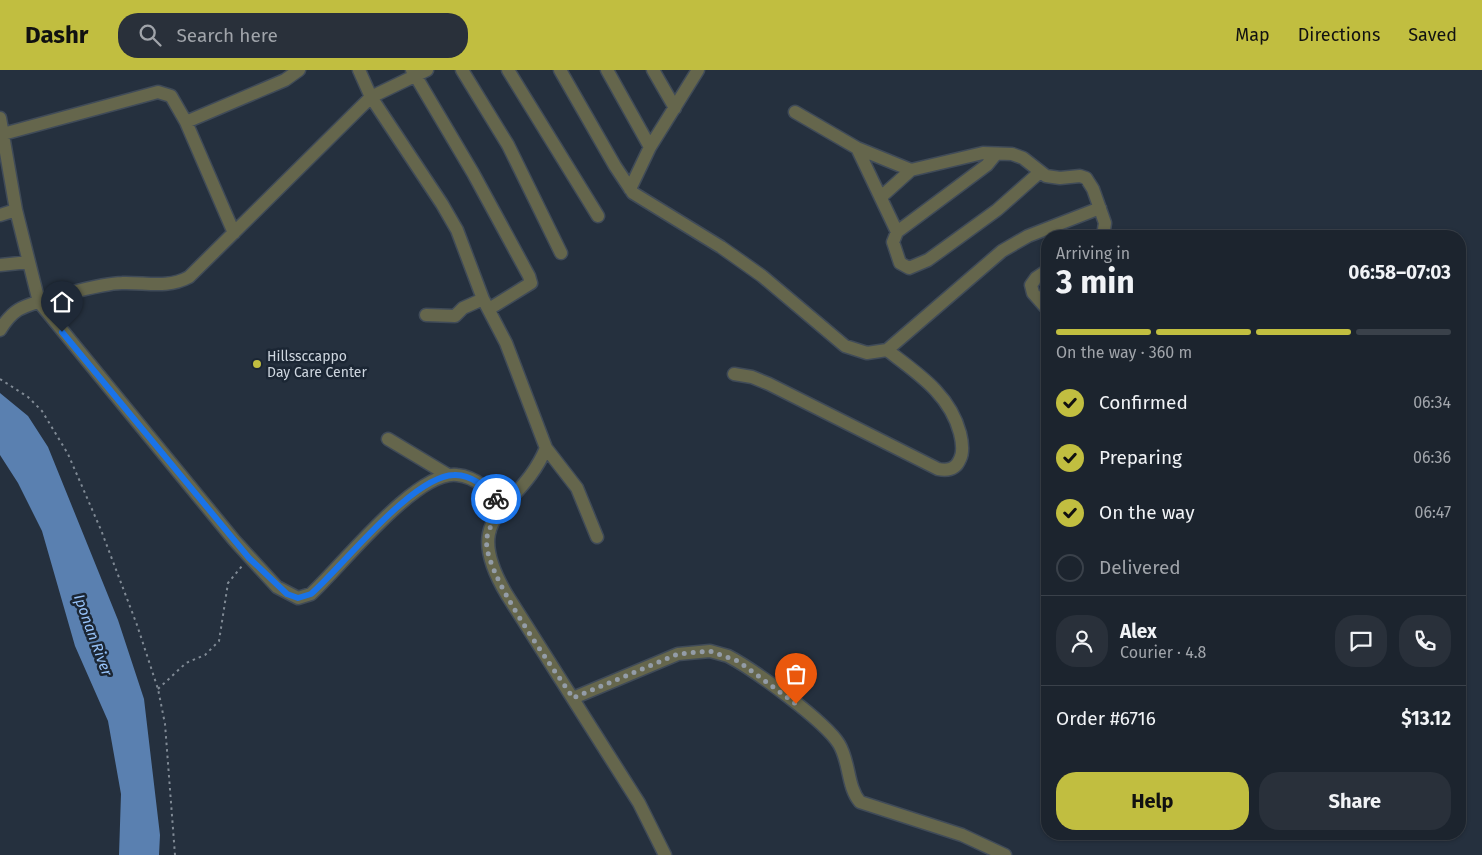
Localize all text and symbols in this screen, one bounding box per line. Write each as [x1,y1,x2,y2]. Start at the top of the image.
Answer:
search box [118,13,468,58]
text: Dashr [25,21,88,49]
icon: search [136,21,164,49]
text: Search here [176,24,278,47]
text: Map [1235,24,1270,46]
text: Directions [1298,24,1380,46]
text: Saved [1408,24,1457,46]
text: Arriving in [1056,244,1130,263]
text: 06:58–07:03 [1348,261,1451,284]
text: 3 min [1056,263,1135,301]
pin [41,281,83,332]
icon: home [48,288,76,316]
text: On the way · 360 m [1056,343,1192,362]
place label: Hillssccappo Day Care Center [267,348,367,381]
marker: Hillssccappo Day Care Center [251,358,263,370]
icon: check [1056,389,1084,417]
text: Confirmed [1099,391,1188,414]
text: 06:34 [1413,393,1451,412]
icon: check [1056,444,1084,472]
text: Preparing [1099,446,1182,469]
text: 06:36 [1413,448,1451,467]
courier [471,474,521,524]
icon: bike [482,485,510,513]
icon: check [1056,499,1084,527]
text: On the way [1099,501,1195,524]
text: 06:47 [1415,503,1451,522]
text: Delivered [1099,556,1181,579]
water label: Iponan River [70,592,117,679]
button: person [1056,615,1108,667]
button: chat [1335,615,1387,667]
button: phone [1399,615,1451,667]
text: Alex [1120,620,1157,643]
text: Courier · 4.8 [1120,643,1206,662]
pin [775,653,817,704]
icon: bag [782,660,810,688]
text: Order #6716 [1056,707,1156,730]
text: $13.12 [1401,707,1451,730]
button: Help [1056,772,1249,830]
button: Share [1259,772,1451,830]

